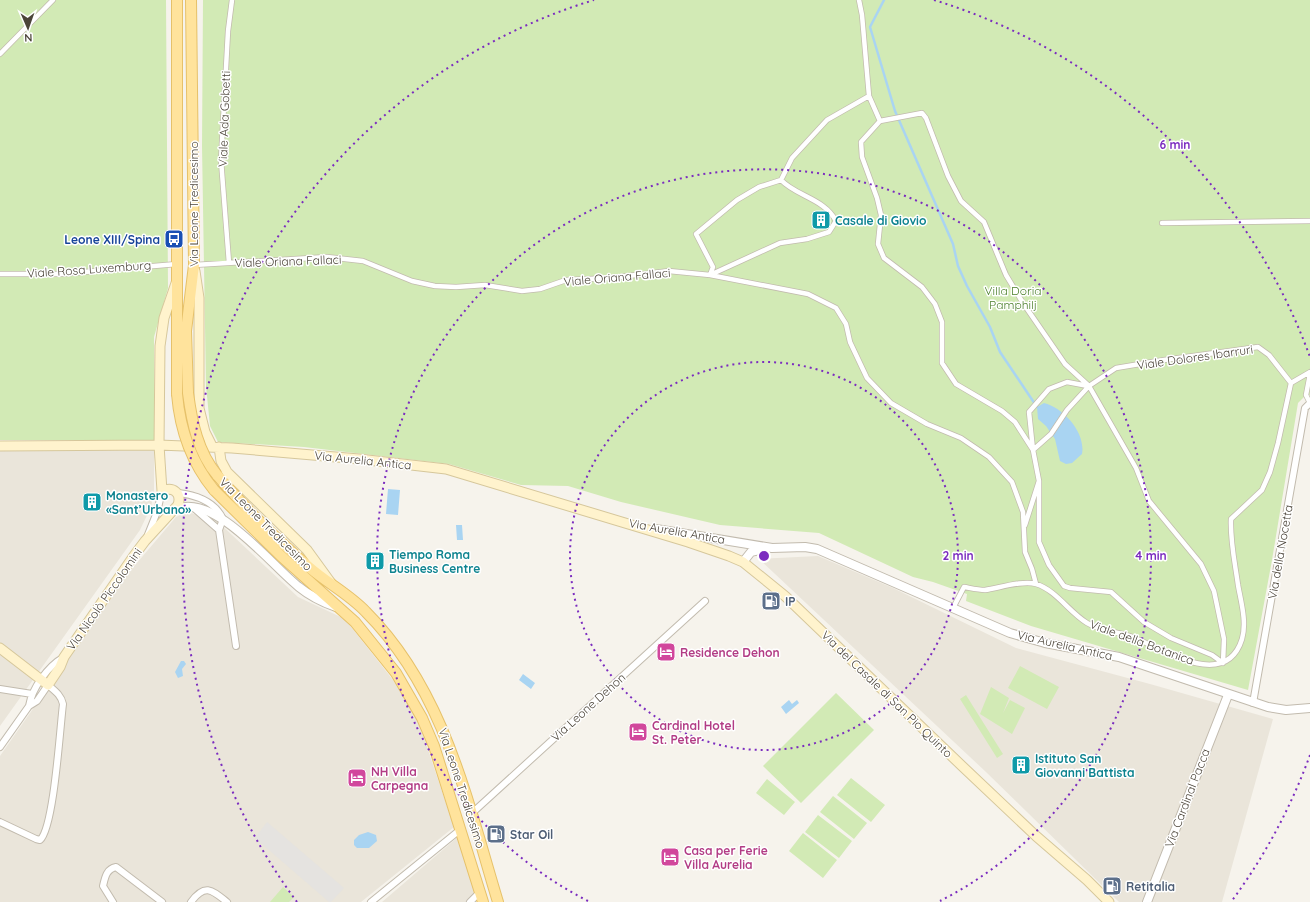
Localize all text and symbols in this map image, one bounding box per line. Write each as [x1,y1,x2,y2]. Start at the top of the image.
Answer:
north arrow [8,8,48,48]
text: N [24,31,33,45]
street label: Viale Ada Gobetti [215,71,233,167]
text: 6 min [1159,137,1191,152]
street label: Via Leone Tredicesimo [186,141,201,267]
building icon: Casale di Giovio [810,209,832,231]
place label: Casale di Giovio [835,213,927,228]
bus stop icon: Leone XIII/Spina [163,228,185,250]
place label: Leone XIII/Spina [64,232,160,247]
street label: Viale Oriana Fallaci [234,252,342,270]
street label: Viale Rosa Luxemburg [26,257,152,281]
street label: Viale Oriana Fallaci [563,265,671,289]
park label: Villa Doria Pamphilj [984,283,1042,312]
street label: Viale Dolores Ibarruri [1136,341,1254,373]
street label: Via Aurelia Antica [314,447,412,473]
street label: Via Leone Tredicesimo [216,474,316,574]
place label: Monastero «Sant’Urbano» [106,488,191,517]
building icon: Monastero «Sant’Urbano» [81,491,103,513]
street label: Via della Nocetta [1264,504,1296,600]
street label: Via Aurelia Antica [628,515,726,547]
street label: Via Nicolò Piccolomini [63,545,145,653]
place label: Tiempo Roma Business Centre [389,547,480,576]
text: 2 min [942,548,974,563]
text: 4 min [1135,548,1167,563]
centre of rings [757,549,771,563]
building icon: Tiempo Roma Business Centre [364,550,386,572]
fuel station icon: IP [760,590,782,612]
place label: IP [785,594,796,609]
street label: Viale della Botanica [1088,616,1196,668]
street label: Via del Casale di San Pio Quinto [818,627,956,761]
street label: Via Aurelia Antica [1016,627,1114,663]
hotel icon: Residence Dehon [655,641,677,663]
place label: Residence Dehon [680,645,780,660]
street label: Via Leone Dehon [548,670,628,744]
place label: Cardinal Hotel St. Peter [652,718,735,747]
hotel icon: Cardinal Hotel St. Peter [627,721,649,743]
street label: Via Leone Tredicesimo [435,726,489,850]
street label: Via Cardinal Pacca [1161,746,1213,850]
place label: Istituto San Giovanni Battista [1035,751,1135,780]
building icon: Istituto San Giovanni Battista [1010,754,1032,776]
place label: NH Villa Carpegna [371,764,428,793]
hotel icon: NH Villa Carpegna [346,767,368,789]
fuel station icon: Star Oil [485,823,507,845]
place label: Star Oil [510,827,553,842]
place label: Casa per Ferie Villa Aurelia [684,843,768,872]
hotel icon: Casa per Ferie Villa Aurelia [659,846,681,868]
fuel station icon: Retitalia [1101,875,1123,897]
place label: Retitalia [1126,879,1175,894]

